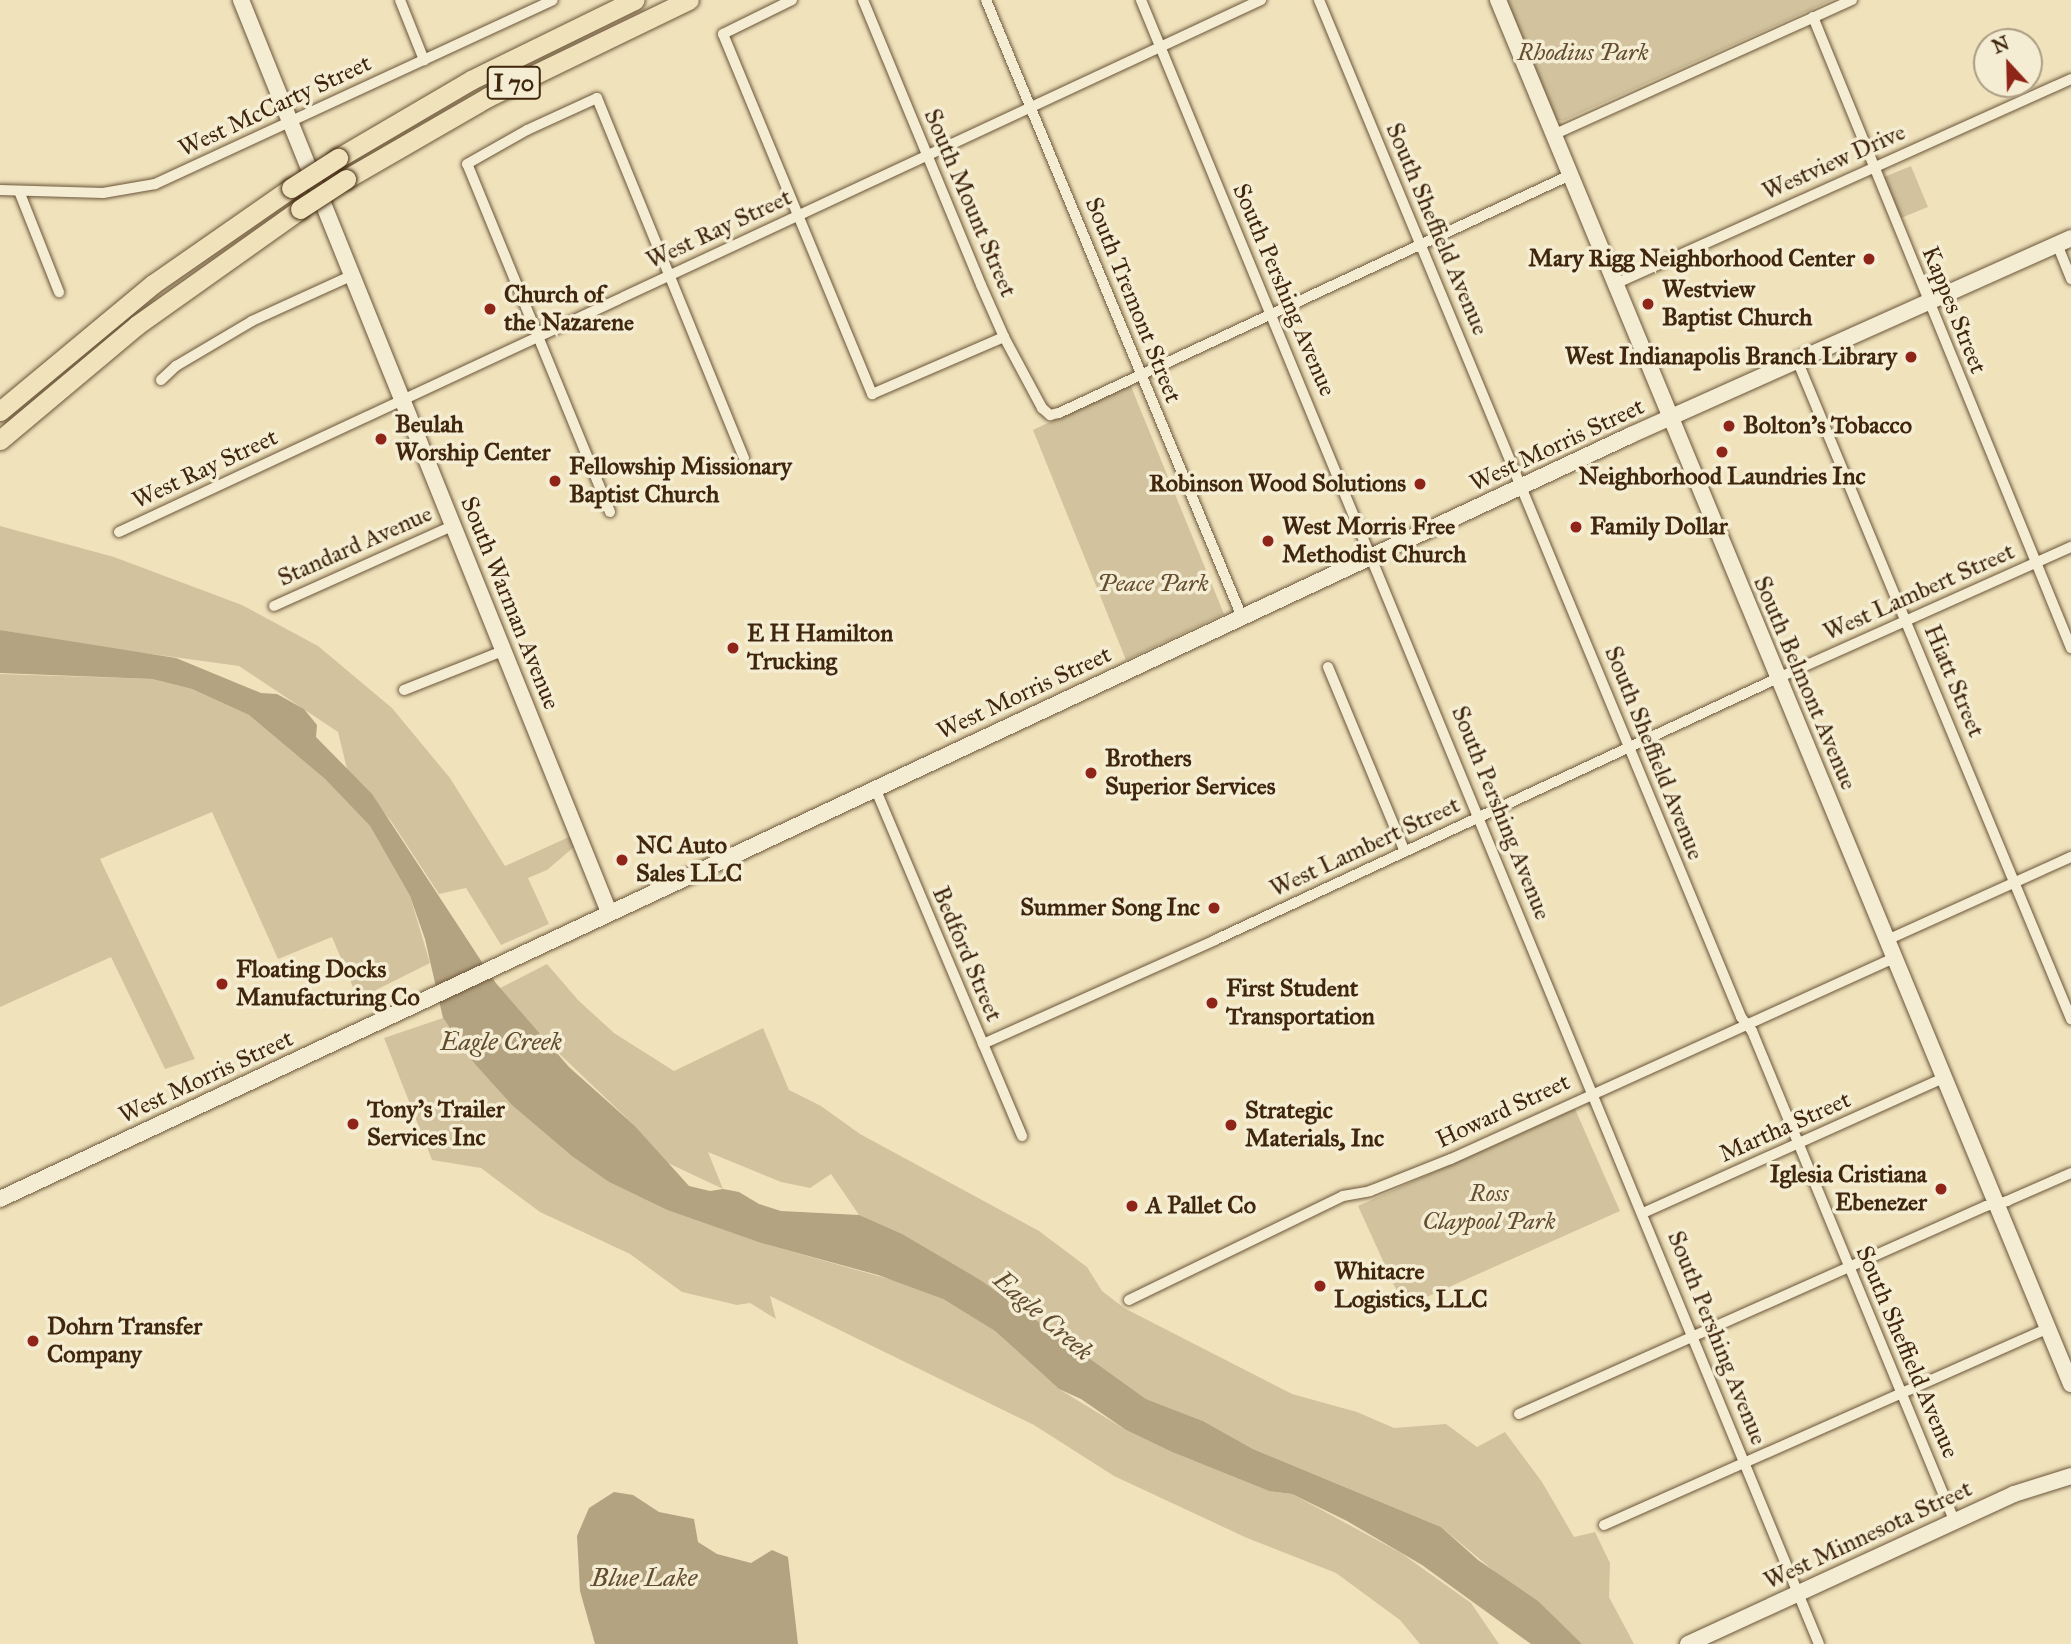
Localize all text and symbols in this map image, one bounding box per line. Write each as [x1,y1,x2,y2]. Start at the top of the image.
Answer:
north arrow [1973,28,2043,98]
text: N [1989,31,2012,59]
park label: Rhodius Park [1517,39,1649,67]
street label: West McCarty Street [174,49,376,163]
road number: I 70 [486,64,542,102]
street label: South Mount Street [917,105,1023,301]
street label: Westview Drive [1758,118,1910,206]
street label: South Sheffield Avenue [1379,119,1495,339]
street label: South Pershing Avenue [1226,179,1342,401]
street label: West Ray Street [642,183,796,275]
street label: South Tremont Street [1079,193,1187,407]
street label: Kappes Street [1915,242,1993,378]
place label: Mary Rigg Neighborhood Center [1528,245,1855,273]
marker: Mary Rigg Neighborhood Center [1861,251,1877,267]
place label: Westview Baptist Church [1662,276,1812,332]
place label: Church of the Nazarene [504,281,634,337]
marker: Westview Baptist Church [1640,296,1656,312]
marker: Church of the Nazarene [482,301,498,317]
place label: West Indianapolis Branch Library [1565,343,1897,371]
marker: West Indianapolis Branch Library [1903,349,1919,365]
street label: West Morris Street [1465,392,1649,498]
place label: Beulah Worship Center [395,411,551,467]
place label: Bolton's Tobacco [1743,412,1912,440]
marker: Bolton's Tobacco [1721,418,1737,434]
street label: West Ray Street [128,423,282,515]
marker: Beulah Worship Center [373,431,389,447]
marker: Neighborhood Laundries Inc [1714,444,1730,460]
place label: Fellowship Missionary Baptist Church [569,453,792,509]
place label: Neighborhood Laundries Inc [1578,463,1866,491]
place label: Robinson Wood Solutions [1149,470,1406,498]
marker: Fellowship Missionary Baptist Church [547,473,563,489]
marker: Robinson Wood Solutions [1412,476,1428,492]
street label: South Warman Avenue [454,492,566,714]
street label: Standard Avenue [273,499,437,593]
place label: West Morris Free Methodist Church [1282,513,1466,569]
place label: Family Dollar [1590,513,1728,541]
marker: Family Dollar [1568,519,1584,535]
marker: West Morris Free Methodist Church [1260,533,1276,549]
street label: West Lambert Street [1819,537,2019,647]
park label: Peace Park [1097,570,1209,598]
street label: South Belmont Avenue [1747,572,1863,794]
place label: E H Hamilton Trucking [747,620,893,676]
street label: Hiatt Street [1917,620,1991,742]
marker: E H Hamilton Trucking [725,640,741,656]
street label: West Morris Street [932,640,1116,746]
street label: South Sheffield Avenue [1598,642,1710,864]
street label: South Pershing Avenue [1445,702,1557,924]
place label: Brothers Superior Services [1105,745,1276,801]
marker: Brothers Superior Services [1083,765,1099,781]
street label: West Lambert Street [1266,790,1464,904]
place label: NC Auto Sales LLC [636,832,742,888]
marker: NC Auto Sales LLC [614,852,630,868]
street label: Bedford Street [926,882,1008,1026]
place label: Summer Song Inc [1020,894,1200,922]
marker: Summer Song Inc [1206,900,1222,916]
place label: Floating Docks Manufacturing Co [236,956,420,1012]
place label: First Student Transportation [1226,975,1375,1031]
marker: Floating Docks Manufacturing Co [214,976,230,992]
marker: First Student Transportation [1204,995,1220,1011]
street label: West Morris Street [114,1024,298,1130]
water label: Eagle Creek [440,1026,562,1058]
street label: Howard Street [1432,1067,1574,1155]
street label: Martha Street [1715,1085,1855,1169]
place label: Tony's Trailer Services Inc [367,1096,505,1152]
place label: Strategic Materials, Inc [1245,1097,1384,1153]
marker: Tony's Trailer Services Inc [345,1116,361,1132]
marker: Strategic Materials, Inc [1223,1117,1239,1133]
place label: Iglesia Cristiana Ebenezer [1770,1161,1927,1217]
park label: Ross Claypool Park [1422,1180,1556,1236]
marker: Iglesia Cristiana Ebenezer [1933,1181,1949,1197]
place label: A Pallet Co [1146,1192,1256,1220]
marker: A Pallet Co [1124,1198,1140,1214]
street label: South Pershing Avenue [1661,1227,1773,1449]
street label: South Sheffield Avenue [1849,1242,1965,1462]
place label: Whitacre Logistics, LLC [1334,1258,1488,1314]
water label: Eagle Creek [987,1264,1099,1368]
marker: Whitacre Logistics, LLC [1312,1278,1328,1294]
place label: Dohrn Transfer Company [47,1313,202,1369]
marker: Dohrn Transfer Company [25,1333,41,1349]
street label: West Minnesota Street [1760,1474,1976,1596]
water label: Blue Lake [591,1562,697,1594]

